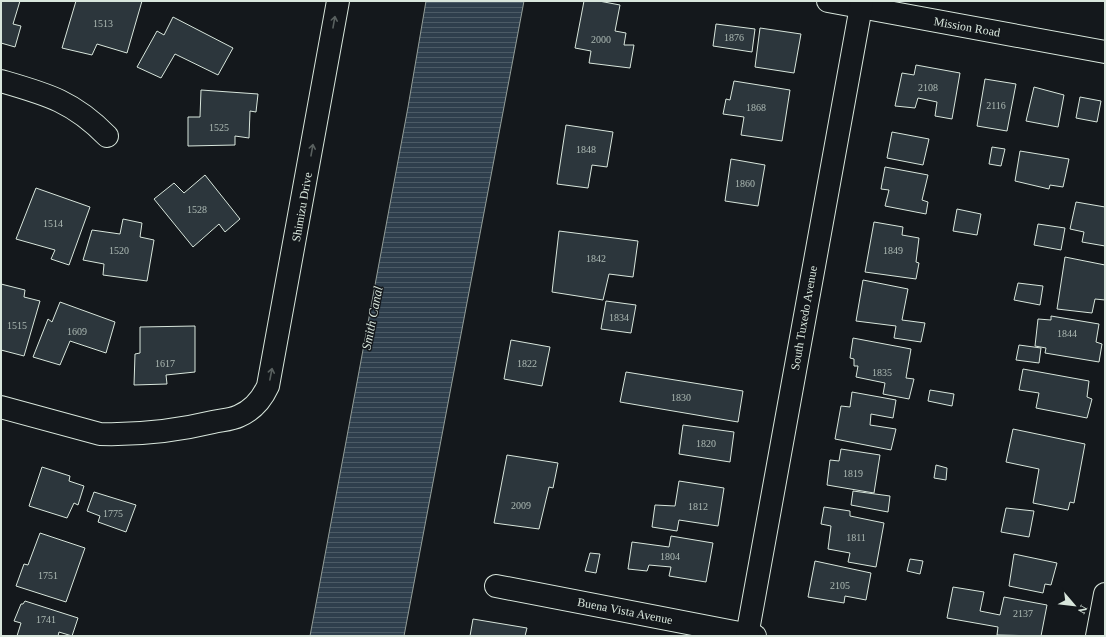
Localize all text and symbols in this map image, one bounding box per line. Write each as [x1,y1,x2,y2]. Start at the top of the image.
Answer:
street label: Mission Road [933,14,1001,40]
one-way arrow [330,16,338,29]
house number: 1513 [93,18,113,29]
house number: 1876 [724,32,744,43]
house number: 2000 [591,34,611,45]
house number: 2108 [918,82,938,93]
house number: 2116 [986,100,1006,111]
house number: 1868 [746,102,766,113]
house number: 1525 [209,122,229,133]
one-way arrow [308,144,316,157]
house number: 1848 [576,144,596,155]
street label: Shimizu Drive [289,171,315,243]
house number: 1860 [735,178,755,189]
house number: 1528 [187,204,207,215]
house number: 1514 [43,218,63,229]
house number: 1520 [109,245,129,256]
house number: 1849 [883,245,903,256]
house number: 1842 [586,253,606,264]
street label: South Tuxedo Avenue [788,265,820,371]
water label: Smith Canal [358,284,386,351]
house number: 1834 [609,312,629,323]
house number: 1515 [7,320,27,331]
house number: 1609 [67,326,87,337]
house number: 1844 [1057,328,1077,339]
house number: 1617 [155,358,175,369]
house number: 1822 [517,358,537,369]
house number: 1835 [872,367,892,378]
one-way arrow [267,368,275,381]
house number: 1830 [671,392,691,403]
house number: 1820 [696,438,716,449]
house number: 1819 [843,468,863,479]
house number: 2009 [511,500,531,511]
house number: 1812 [688,501,708,512]
house number: 1775 [103,508,123,519]
house number: 1811 [846,532,866,543]
house number: 1804 [660,551,680,562]
house number: 1751 [38,570,58,581]
house number: 2105 [830,580,850,591]
north arrow [1054,585,1094,625]
street label: Buena Vista Avenue [576,595,674,627]
text: N [1076,603,1090,616]
house number: 2137 [1013,608,1033,619]
house number: 1741 [36,614,56,625]

